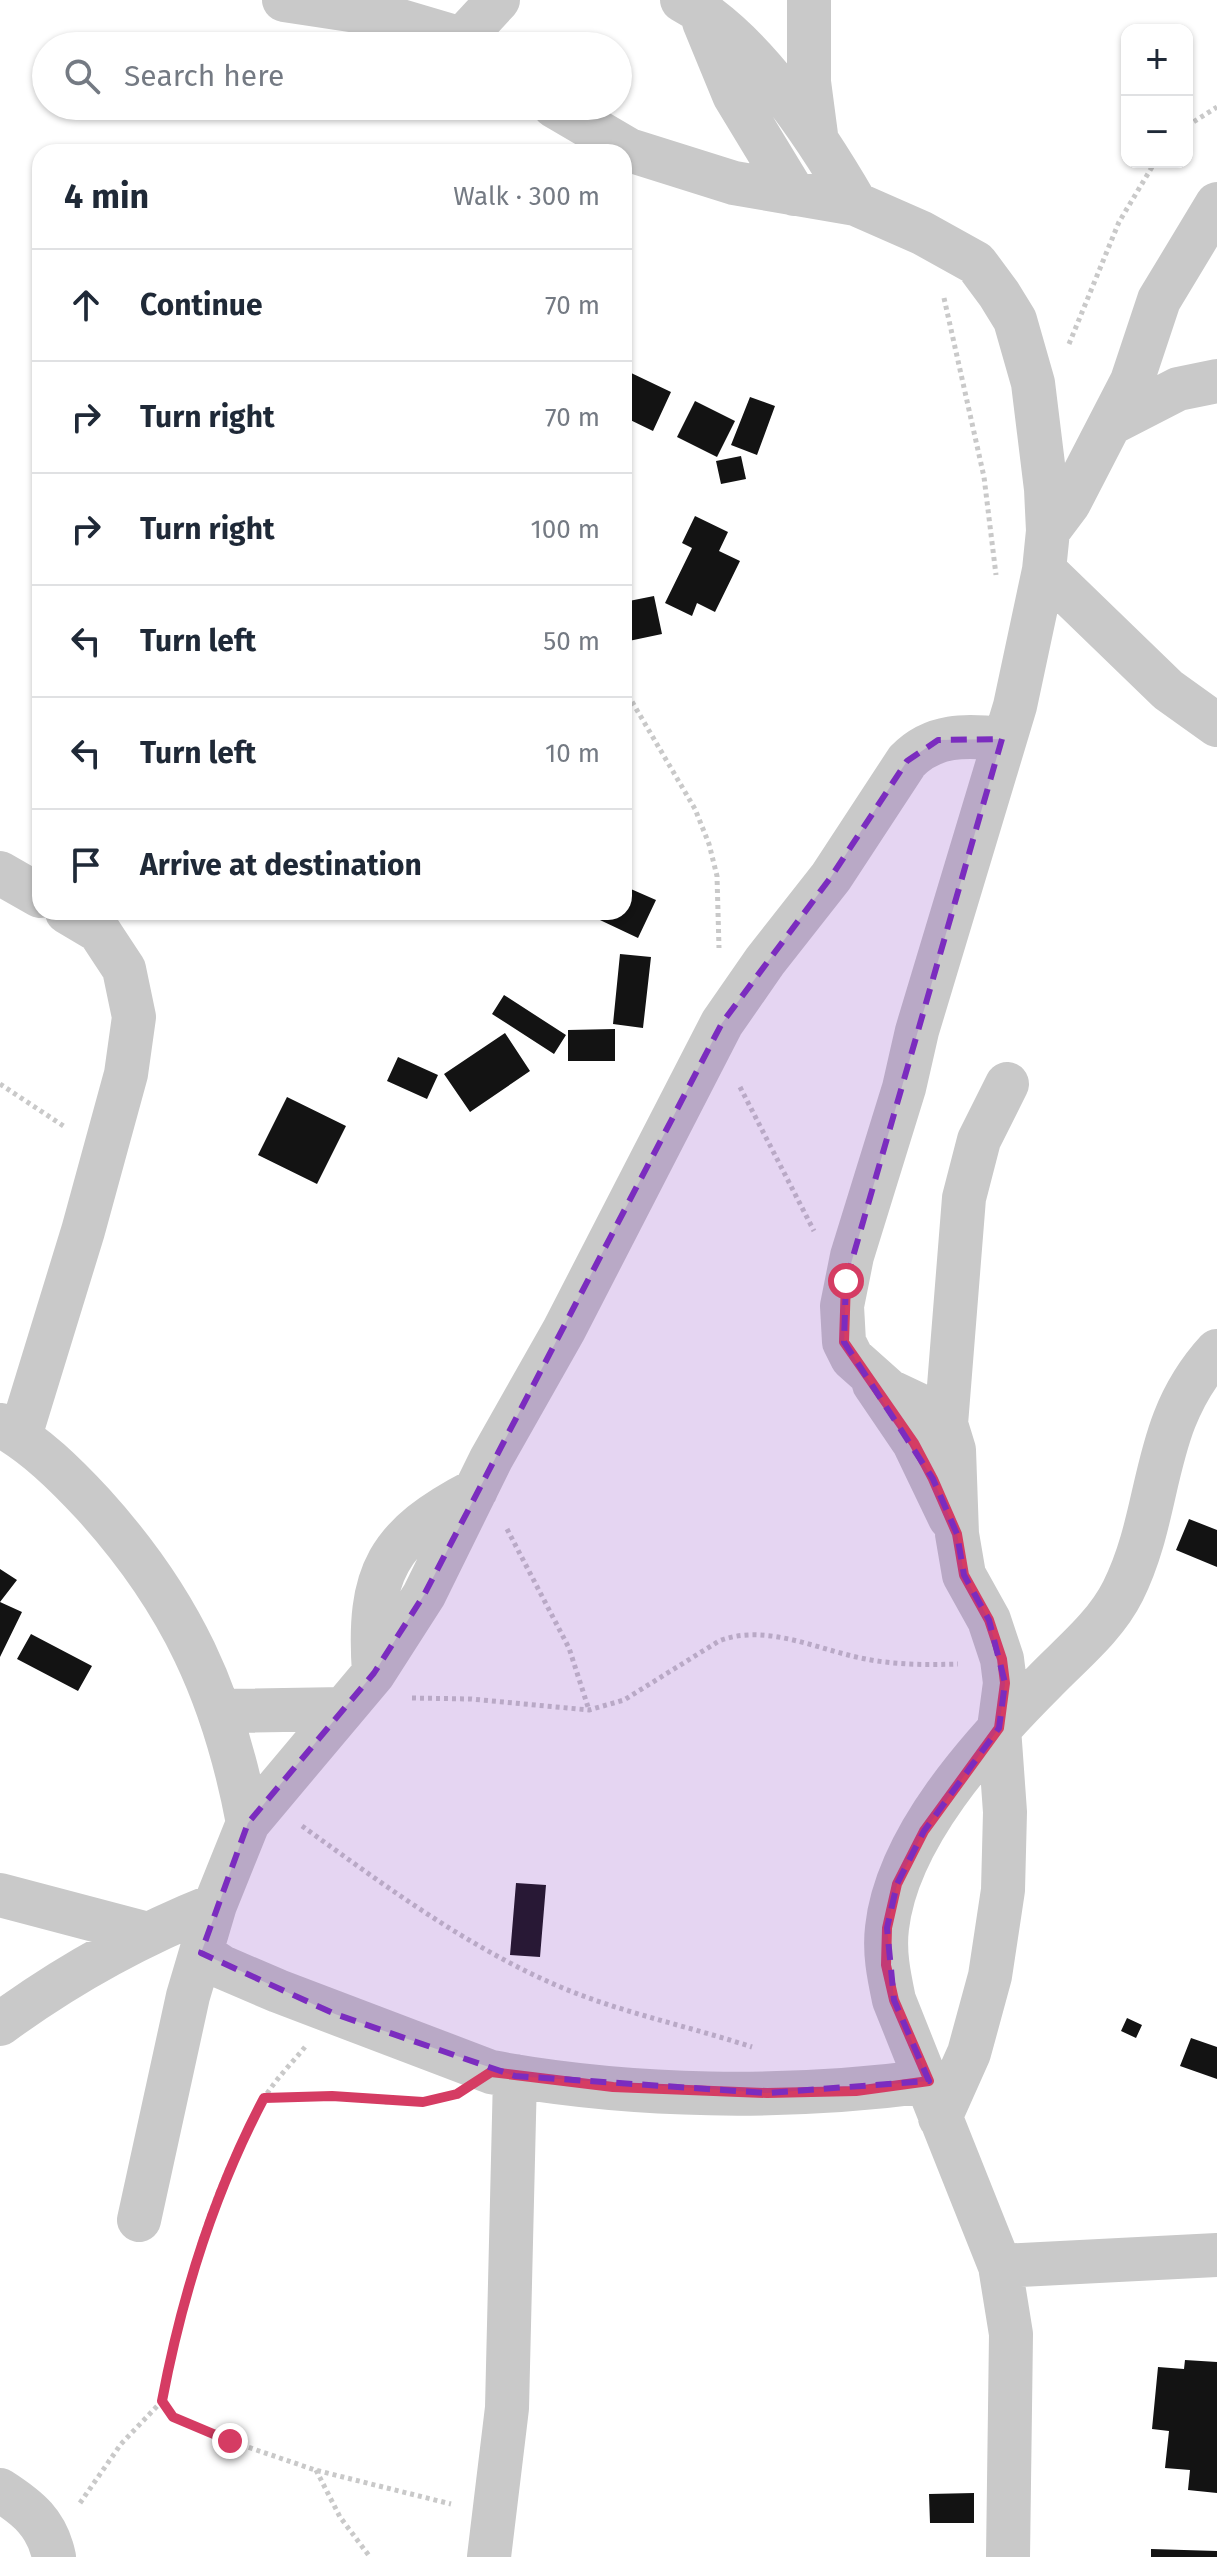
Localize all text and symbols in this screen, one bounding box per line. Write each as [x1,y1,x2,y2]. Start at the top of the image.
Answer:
map controls [1121,24,1193,168]
button: + [1121,24,1193,96]
search box [32,32,632,120]
icon: search [60,54,104,98]
text: Search here [124,58,284,94]
button: − [1121,96,1193,168]
text: 4 min [64,176,149,217]
text: Walk · 300 m [453,181,600,212]
icon: ahead [64,283,108,327]
text: Continue [140,287,263,323]
text: 70 m [545,290,600,321]
icon: right [64,395,108,439]
text: Turn right [140,399,275,435]
text: 70 m [545,402,600,433]
icon: right [64,507,108,551]
text: Turn right [140,511,275,547]
text: 100 m [531,514,600,545]
icon: left [64,619,108,663]
text: Turn left [140,623,256,659]
text: 50 m [543,626,600,657]
icon: left [64,731,108,775]
text: Turn left [140,735,256,771]
text: 10 m [545,738,600,769]
icon: arrive [64,843,108,887]
text: Arrive at destination [140,847,422,883]
route start [828,1263,864,1299]
route end [212,2423,248,2459]

